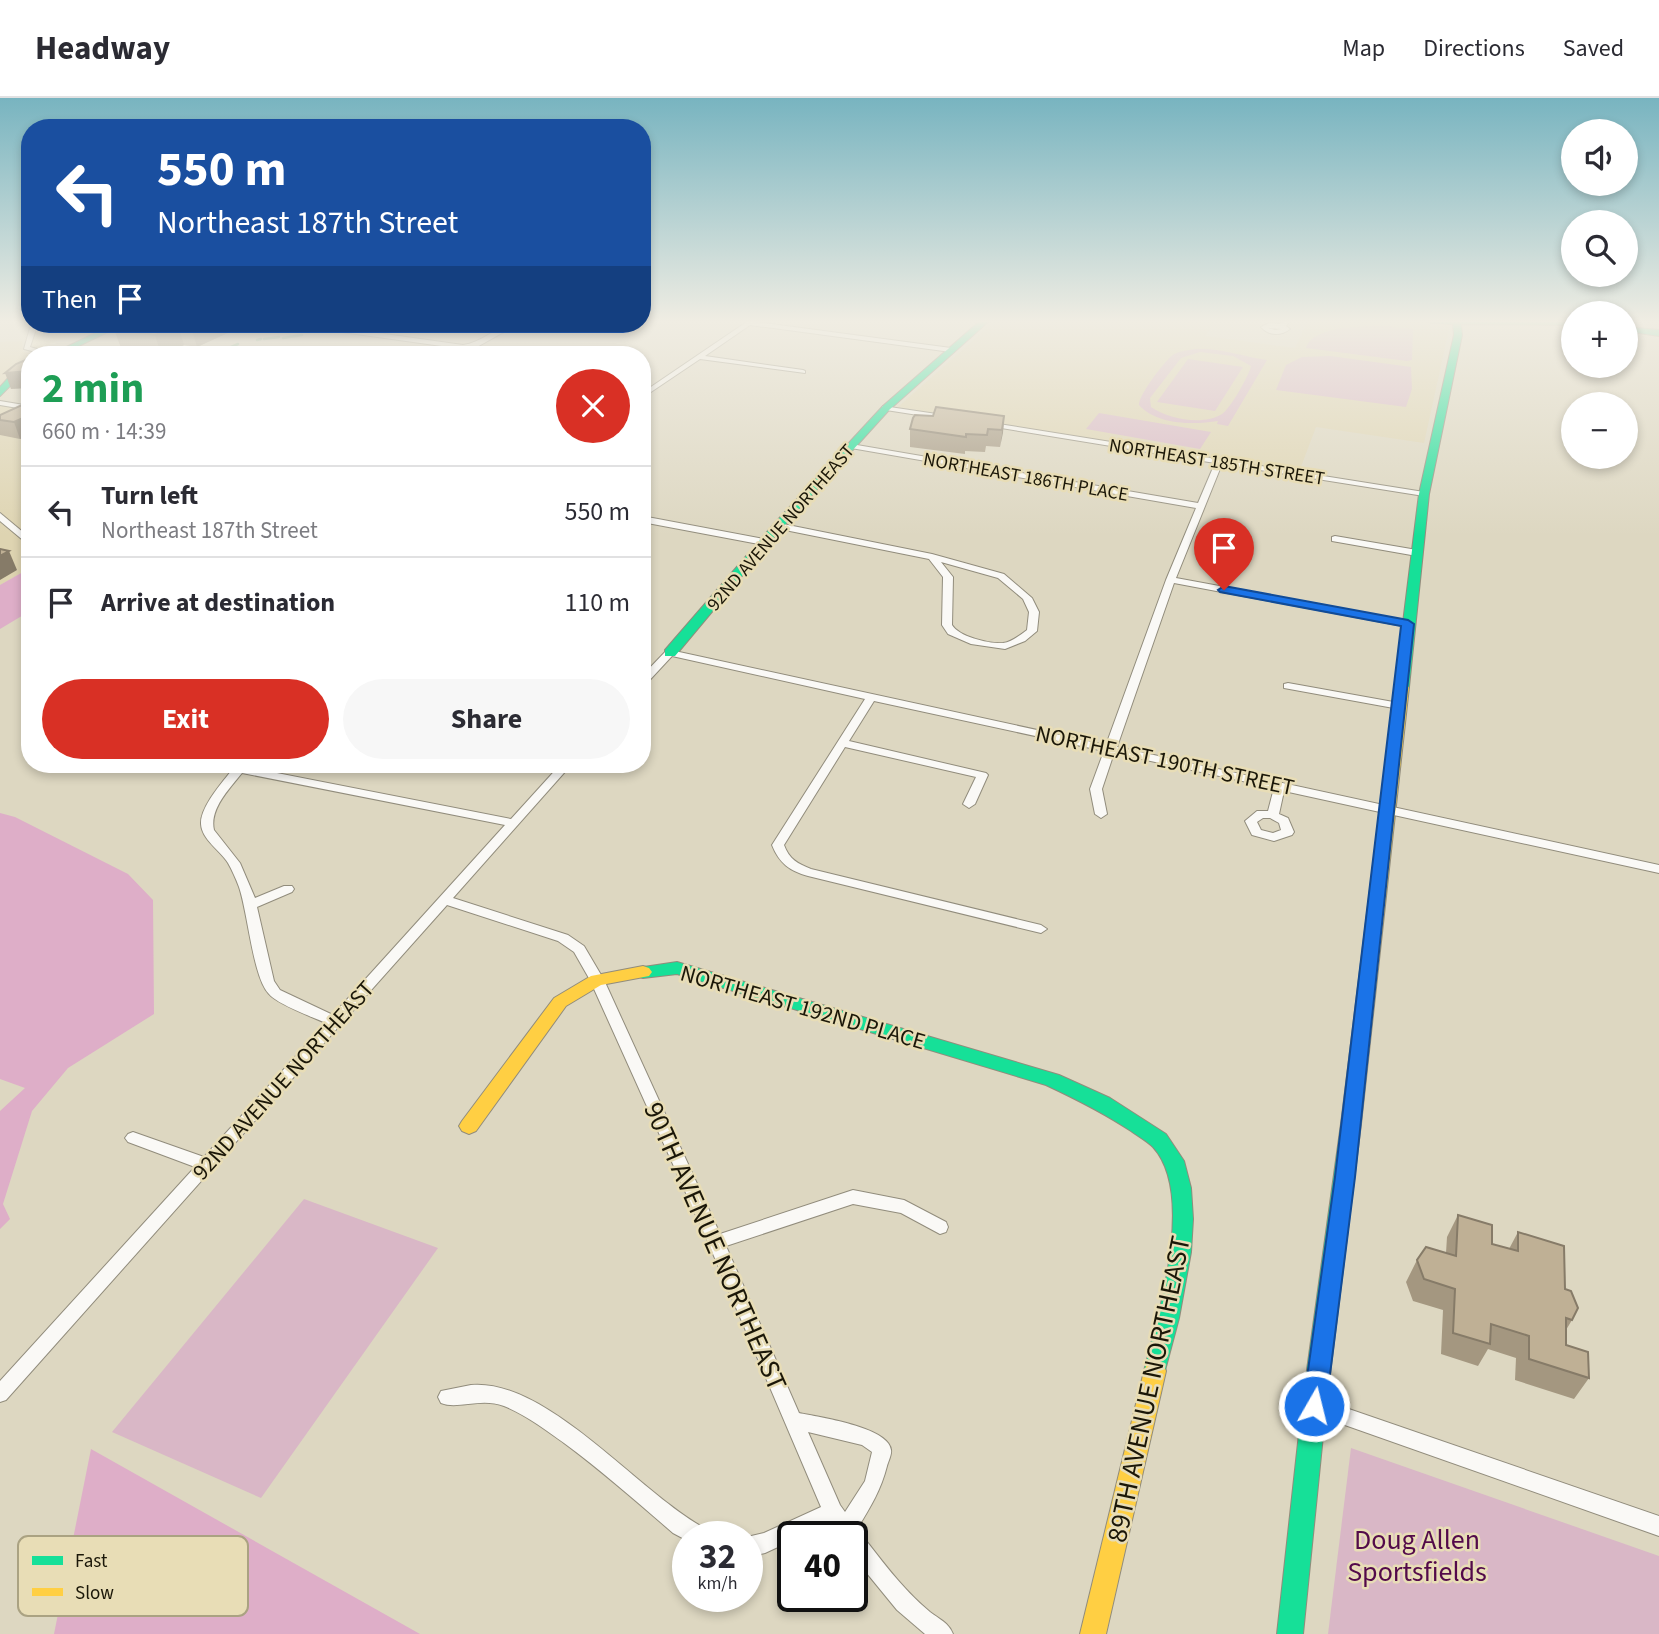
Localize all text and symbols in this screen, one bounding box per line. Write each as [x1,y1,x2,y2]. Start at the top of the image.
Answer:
text: Headway [35,25,170,72]
text: Map [1342,31,1385,66]
text: Directions [1423,31,1525,66]
text: Saved [1563,31,1624,66]
map controls [1561,119,1638,469]
button: sound [1561,119,1638,196]
text: 550 m [157,135,286,205]
icon: left [42,147,133,238]
text: Northeast 187th Street [157,200,458,246]
button: search [1561,210,1638,287]
icon: arrive [111,280,149,318]
text: Then [42,281,97,318]
button: + [1561,301,1638,378]
text: 2 min [42,359,144,419]
button: close [556,369,630,443]
button: − [1561,392,1638,469]
text: 660 m · 14:39 [42,415,166,448]
street label: NORTHEAST 185TH STREET [1107,432,1326,493]
street label: 92ND AVENUE NORTHEAST [701,439,861,617]
street label: NORTHEAST 186TH PLACE [921,446,1130,509]
text: Turn left [101,477,198,514]
icon: left [42,493,80,531]
text: 550 m [564,493,630,530]
text: Northeast 187th Street [101,514,318,547]
pin [1194,518,1254,590]
icon: arrive [1205,529,1243,567]
icon: arrive [42,584,80,622]
text: Arrive at destination [101,584,335,621]
text: 110 m [564,584,630,621]
button: Exit [42,679,329,759]
button: Share [343,679,630,759]
street label: NORTHEAST 190TH STREET [1033,717,1297,804]
street label: NORTHEAST 192ND PLACE [677,957,929,1058]
street label: 92ND AVENUE NORTHEAST [185,973,382,1187]
street label: 90TH AVENUE NORTHEAST [633,1096,797,1397]
street label: 89TH AVENUE NORTHEAST [1097,1232,1201,1546]
position arrow [1277,1369,1351,1443]
park label: Doug Allen Sportsfields [1347,1520,1487,1592]
speed limit sign: 40 [777,1521,868,1612]
text: 32 [699,1532,736,1582]
legend [18,1536,248,1616]
text: Fast [75,1548,108,1575]
text: km/h [698,1571,737,1596]
text: Slow [75,1580,114,1607]

